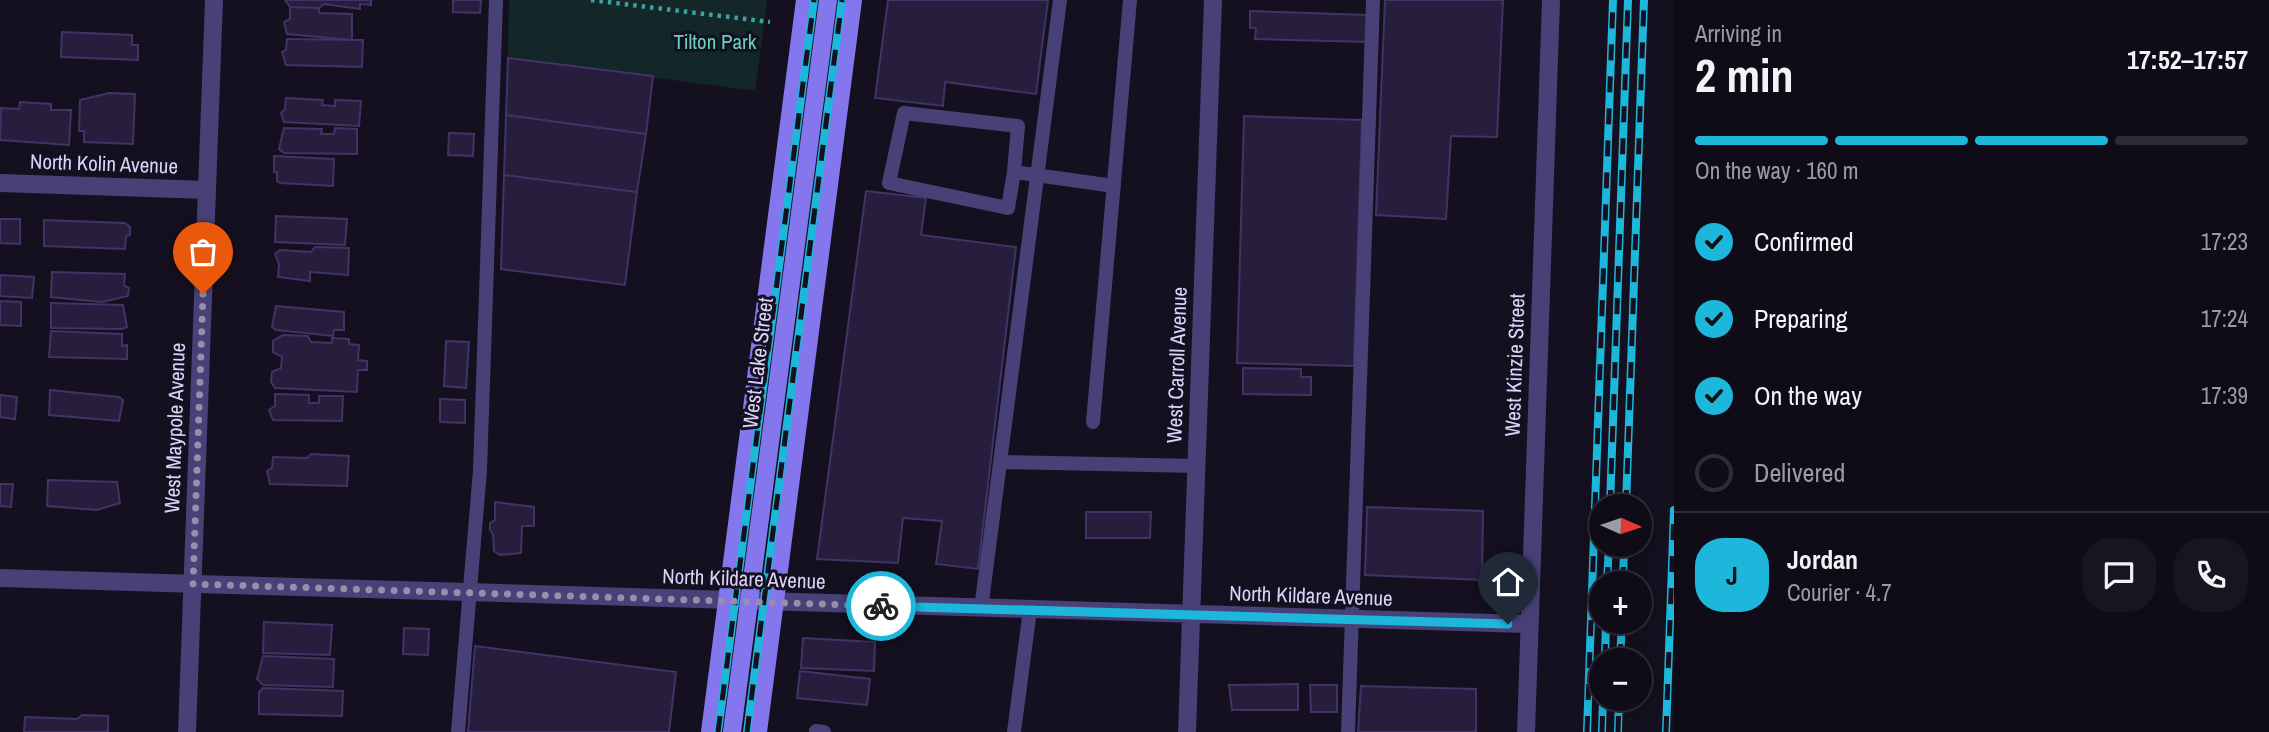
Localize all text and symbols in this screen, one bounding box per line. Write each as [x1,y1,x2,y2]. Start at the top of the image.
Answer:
text: Arriving in [1695,18,1782,49]
park label: Tilton Park [674,27,757,56]
text: 17:52–17:57 [2127,42,2248,77]
text: 2 min [1695,44,1794,106]
street label: North Kolin Avenue [30,146,179,181]
text: On the way · 160 m [1695,155,1859,186]
pin [173,222,233,294]
icon: check [1695,223,1733,261]
text: Confirmed [1754,224,1854,259]
text: 17:23 [2201,226,2248,257]
icon: bag [184,233,222,271]
street label: West Carroll Avenue [1159,286,1194,444]
street label: West Kinzie Street [1498,293,1531,437]
street label: West Lake Street [735,296,780,430]
icon: check [1695,300,1733,338]
text: Preparing [1754,301,1848,336]
text: 17:24 [2201,303,2248,334]
street label: West Maypole Avenue [157,342,192,514]
icon: check [1695,377,1733,415]
text: On the way [1754,378,1862,413]
text: 17:39 [2201,380,2248,411]
text: Delivered [1754,455,1845,490]
north arrow [1589,494,1652,556]
map controls [1589,494,1652,711]
button: chat [2082,538,2156,612]
button: phone [2174,538,2248,612]
text: Jordan [1787,542,1858,577]
pin [1478,552,1538,624]
text: J [1726,558,1738,593]
street label: North Kildare Avenue [662,561,826,596]
icon: home [1489,563,1527,601]
courier [846,571,916,641]
button: + [1589,571,1652,634]
text: Courier · 4.7 [1787,577,1892,608]
street label: North Kildare Avenue [1229,578,1393,613]
icon: bike [862,587,900,625]
button: − [1589,648,1652,711]

